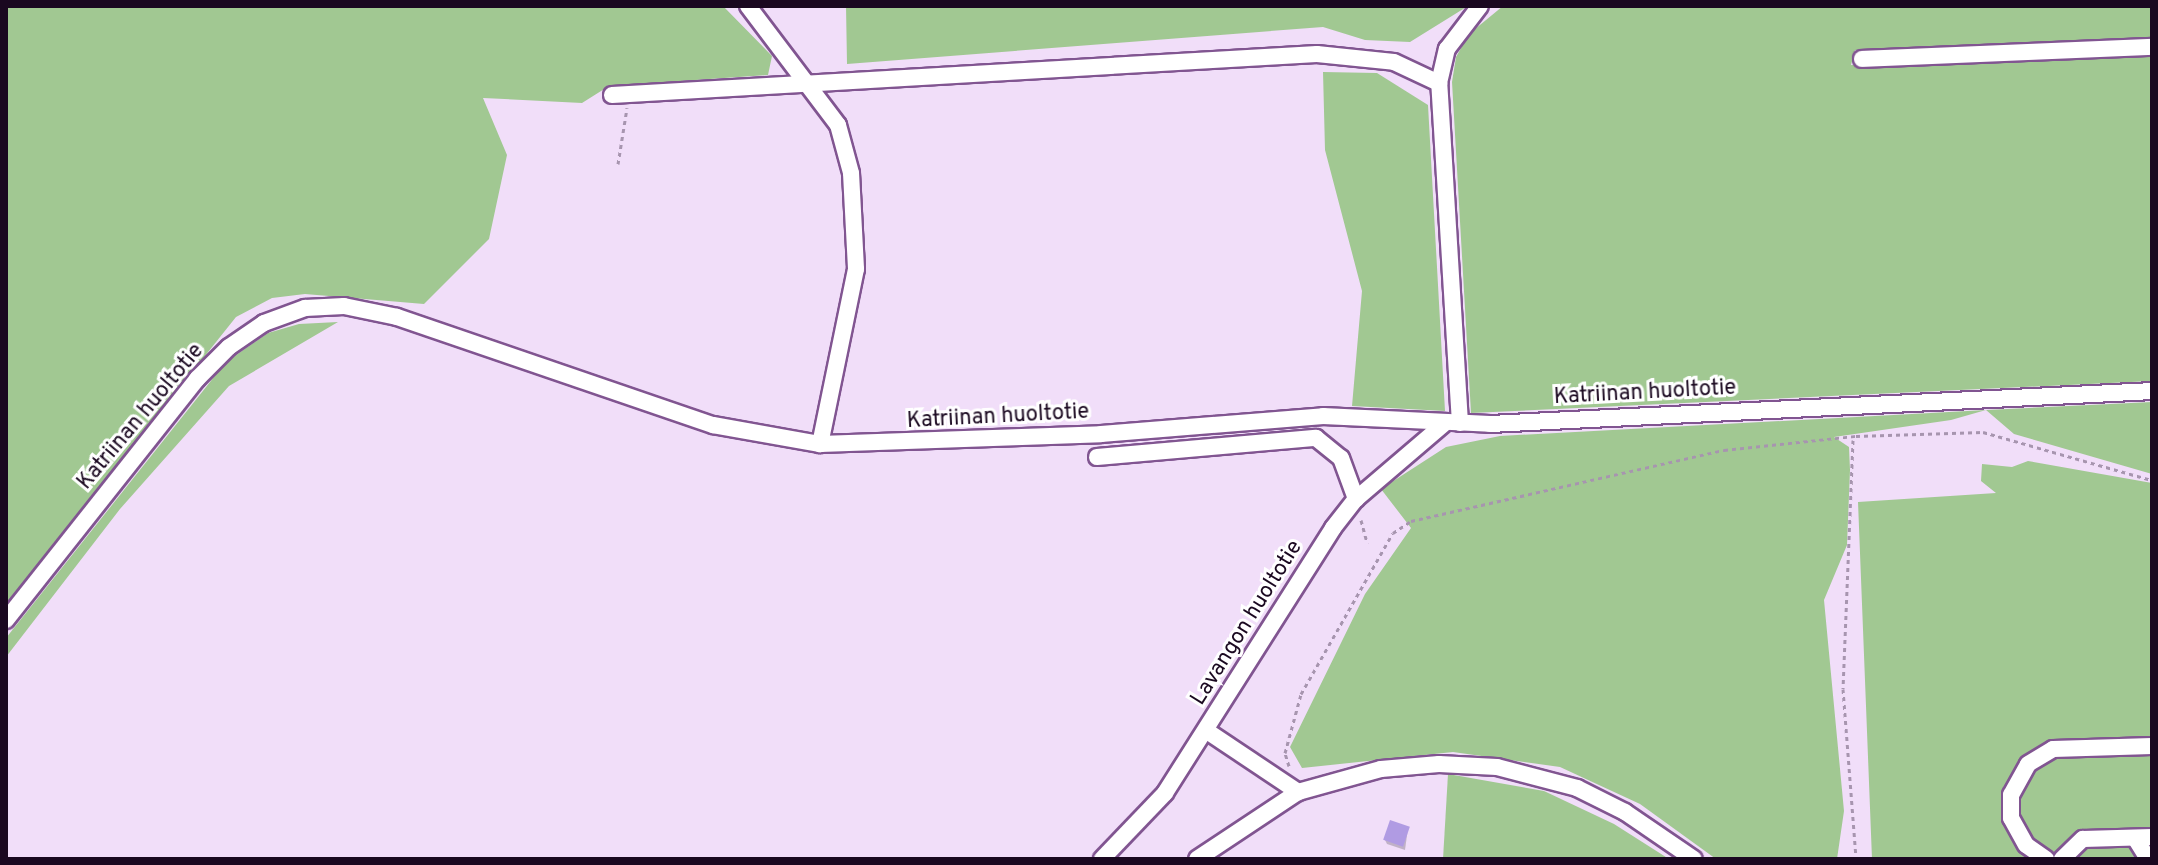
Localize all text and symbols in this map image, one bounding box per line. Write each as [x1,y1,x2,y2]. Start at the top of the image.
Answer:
street label: Katriinan huoltotie [72,339,210,495]
street label: Katriinan huoltotie [1553,375,1737,411]
street label: Katriinan huoltotie [906,399,1090,435]
street label: Lavangon huoltotie [1186,536,1308,710]

